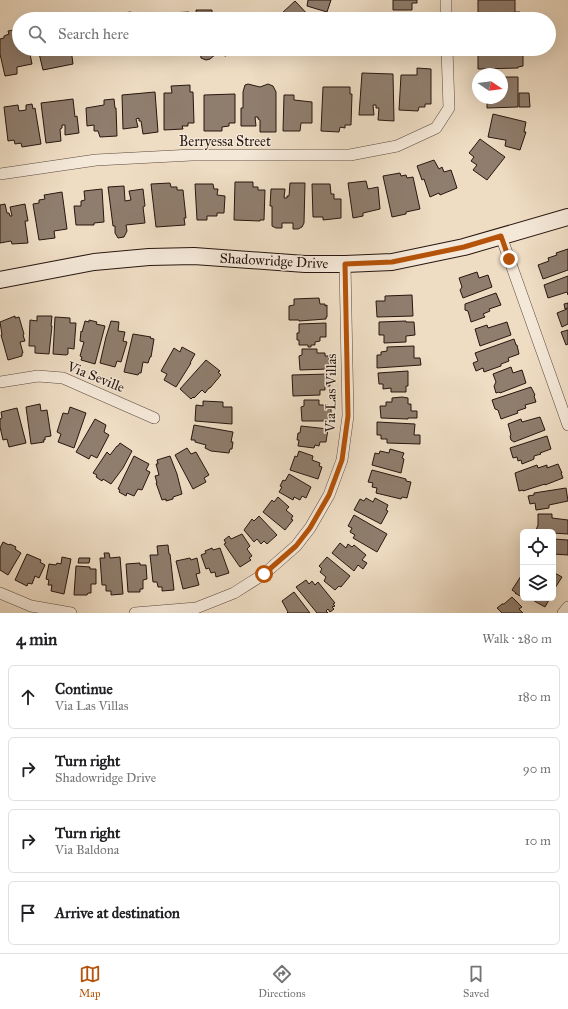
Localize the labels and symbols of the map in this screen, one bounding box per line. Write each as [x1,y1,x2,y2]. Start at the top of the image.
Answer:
north arrow [472,68,508,104]
street label: Berryessa Street [179,133,271,150]
street label: Shadowridge Drive [219,250,329,272]
route end [500,250,518,268]
street label: Via Las Villas [322,353,340,434]
street label: Via Seville [64,357,127,396]
route start [255,565,273,583]

